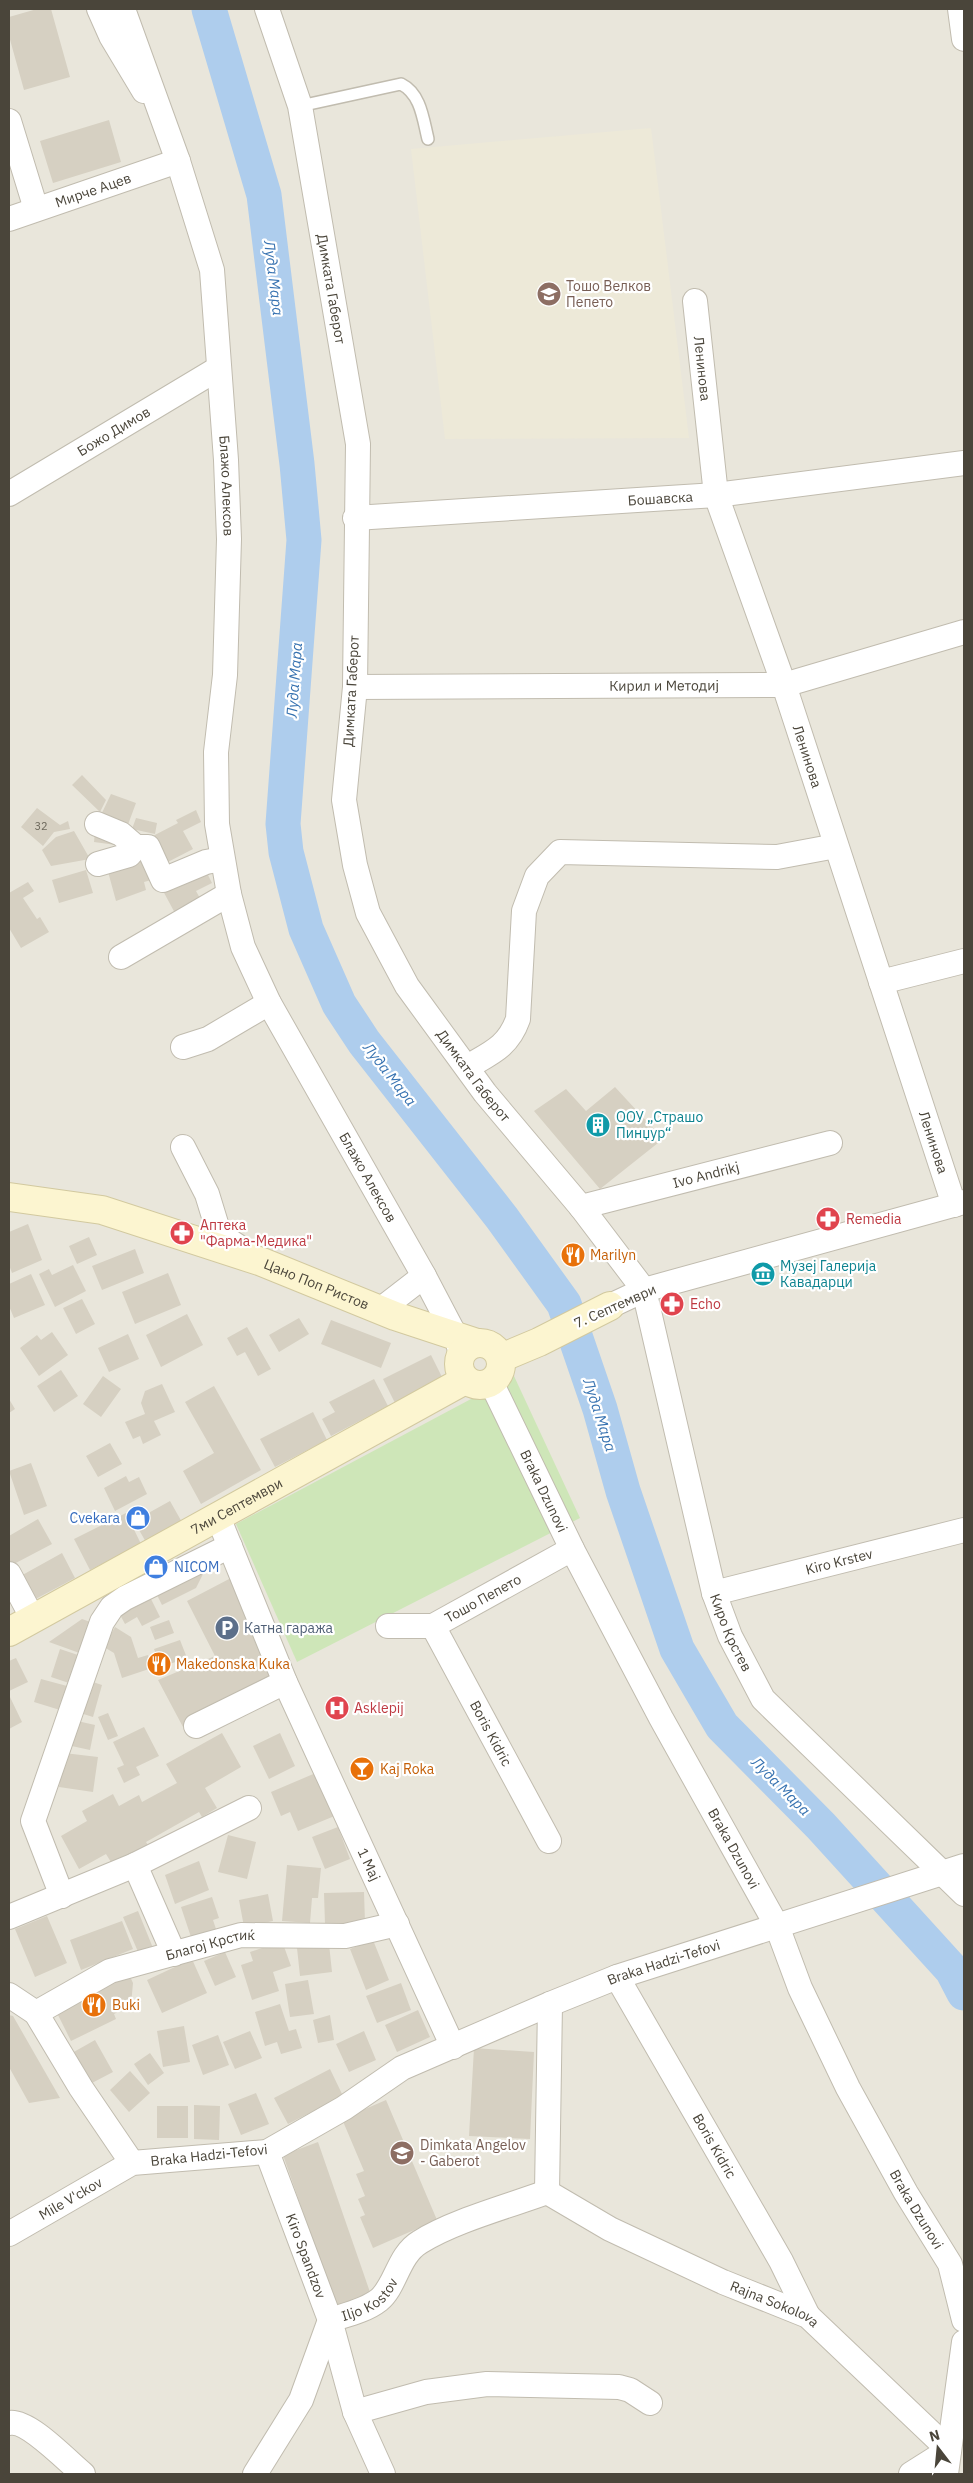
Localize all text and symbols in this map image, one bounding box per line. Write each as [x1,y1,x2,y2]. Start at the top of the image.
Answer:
street label: Мирче Ацев [53,169,134,211]
street label: Димката Габерот [313,232,350,346]
water label: Луда Мара [260,238,288,317]
place label: Тошо Велков Пепето [566,277,651,311]
school or university icon: Тошо Велков Пепето [536,281,562,307]
street label: Ленинова [690,335,715,402]
street label: Божо Димов [74,402,153,460]
street label: Блажо Алексов [215,435,238,536]
street label: Бошавска [627,487,694,510]
street label: Димката Габерот [339,635,363,747]
water label: Луда Мара [282,641,306,719]
street label: Кирил и Методиј [609,676,719,695]
street label: Ленинова [789,723,826,791]
house number: 32 [34,819,48,833]
street label: Димката Габерот [433,1026,515,1126]
water label: Луда Мара [359,1038,421,1110]
place label: ООУ „Страшо Пинџур“ [616,1108,703,1142]
street label: Ленинова [915,1109,952,1176]
building icon: ООУ „Страшо Пинџур“ [585,1112,611,1138]
street label: Блажо Алексов [335,1129,401,1226]
street label: Ivo Andrikj [671,1158,741,1192]
pharmacy icon: Remedia [815,1206,841,1232]
place label: Remedia [846,1210,902,1228]
place label: Аптека "Фарма-Медика" [200,1216,312,1250]
pharmacy icon: Аптека "Фарма-Медика" [169,1220,195,1246]
restaurant icon: Marilyn [560,1242,586,1268]
place label: Marilyn [590,1246,636,1264]
street label: Цано Поп Ристов [261,1255,372,1314]
place label: Музеј Галерија Кавадарци [780,1257,877,1291]
museum icon: Музеј Галерија Кавадарци [750,1261,776,1287]
street label: 7. Септември [571,1280,659,1332]
pharmacy icon: Echo [659,1291,685,1317]
place label: Echo [690,1295,721,1313]
water label: Луда Мара [579,1375,621,1454]
street label: Braka Dzunovi [516,1447,571,1535]
street label: 7ми Септември [187,1474,286,1539]
shop icon: Cvekara [125,1505,151,1531]
place label: Cvekara [70,1509,121,1527]
street label: Kiro Krstev [804,1544,875,1579]
shop icon: NICOM [143,1554,169,1580]
place label: NICOM [174,1558,219,1576]
street label: Тошо Пепето [442,1570,524,1627]
street label: Киро Крстев [706,1591,756,1674]
parking icon: Катна гаража [214,1615,240,1641]
place label: Катна гаража [244,1619,334,1637]
restaurant icon: Makedonska Kuka [146,1651,172,1677]
place label: Makedonska Kuka [176,1655,290,1673]
hospital icon: Asklepij [324,1695,350,1721]
street label: Boris Kidric [466,1697,516,1769]
place label: Asklepij [354,1699,404,1717]
water label: Луда Мара [747,1752,815,1820]
bar icon: Kaj Roka [349,1756,375,1782]
place label: Kaj Roka [380,1760,435,1778]
street label: Braka Dzunovi [704,1805,763,1892]
street label: 1 Maj [354,1845,384,1884]
street label: Благој Крстиќ [164,1926,255,1964]
street label: Braka Hadzi-Tefovi [604,1936,722,1989]
restaurant icon: Buki [81,1992,107,2018]
place label: Buki [112,1996,140,2014]
street label: Boris Kidric [689,2110,740,2182]
place label: Dimkata Angelov - Gaberot [420,2136,526,2170]
street label: Braka Hadzi-Tefovi [150,2140,268,2170]
school or university icon: Dimkata Angelov - Gaberot [389,2140,415,2166]
street label: Braka Dzunovi [886,2166,947,2252]
street label: Mile V'ckov [36,2173,106,2224]
street label: Kiro Spandzov [282,2211,330,2301]
street label: Iljo Kostov [339,2275,402,2325]
street label: Rajna Sokolova [728,2277,823,2331]
north arrow [913,2423,963,2473]
text: N [927,2425,942,2446]

